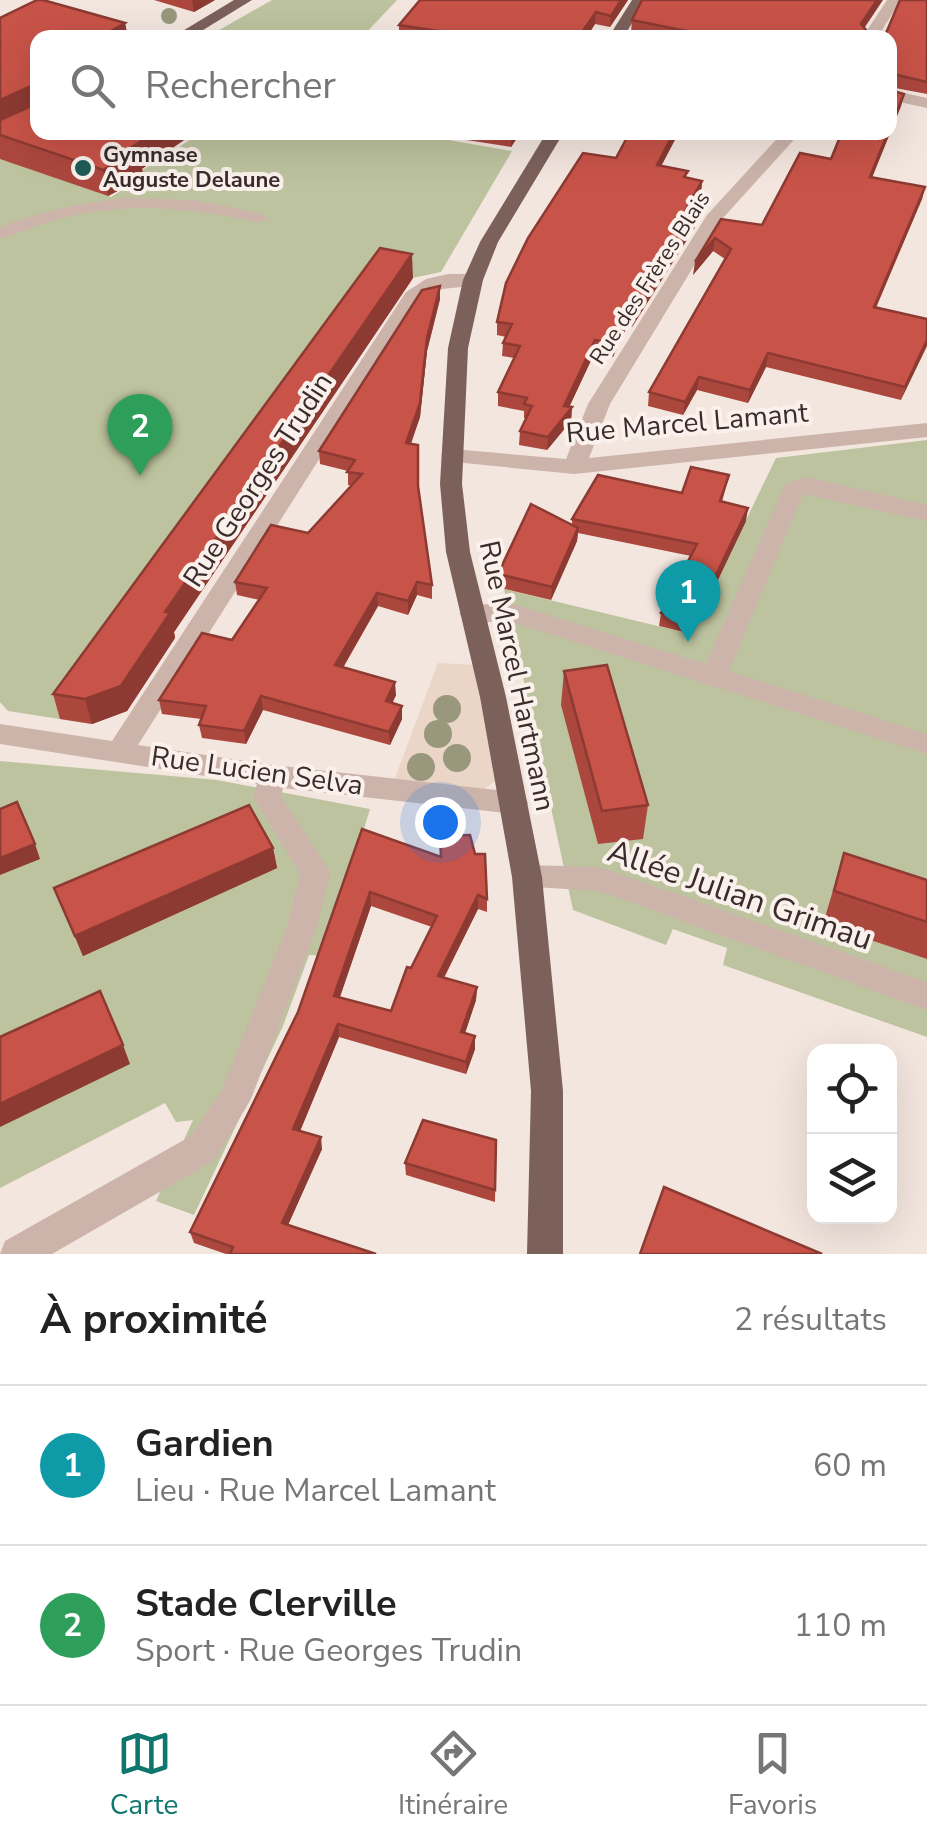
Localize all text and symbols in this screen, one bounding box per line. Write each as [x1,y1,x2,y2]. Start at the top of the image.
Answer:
search box [30,30,897,140]
icon: search [65,58,120,113]
text: Rechercher [145,60,336,111]
place label: Gymnase Auguste Delaune [103,140,280,195]
marker: Gymnase Auguste Delaune [72,157,94,179]
street label: Rue des Frères Blais [583,186,717,370]
street label: Rue Georges Trudin [174,366,342,594]
street label: Rue Marcel Lamant [564,393,810,453]
pin: 2 [108,394,172,476]
street label: Rue Marcel Hartmann [470,537,564,815]
pin: 1 [656,560,720,642]
street label: Rue Lucien Selva [149,737,365,805]
your location [415,797,466,848]
street label: Allée Julian Grimau [602,830,878,960]
map controls [807,1044,897,1224]
button: locate [807,1044,897,1134]
button: layers [807,1134,897,1224]
text: À proximité [40,1291,267,1348]
text: 2 résultats [734,1298,887,1341]
text: Gardien [135,1418,274,1469]
text: 1 [63,1444,82,1487]
text: 60 m [813,1444,887,1487]
text: Lieu · Rue Marcel Lamant [135,1469,496,1512]
text: Stade Clerville [135,1578,397,1629]
text: 2 [63,1604,82,1647]
text: 110 m [794,1604,887,1647]
text: Sport · Rue Georges Trudin [135,1629,522,1672]
tab: Carte [110,1726,178,1824]
tab: Itinéraire [398,1726,508,1824]
tab: Favoris [728,1726,817,1824]

